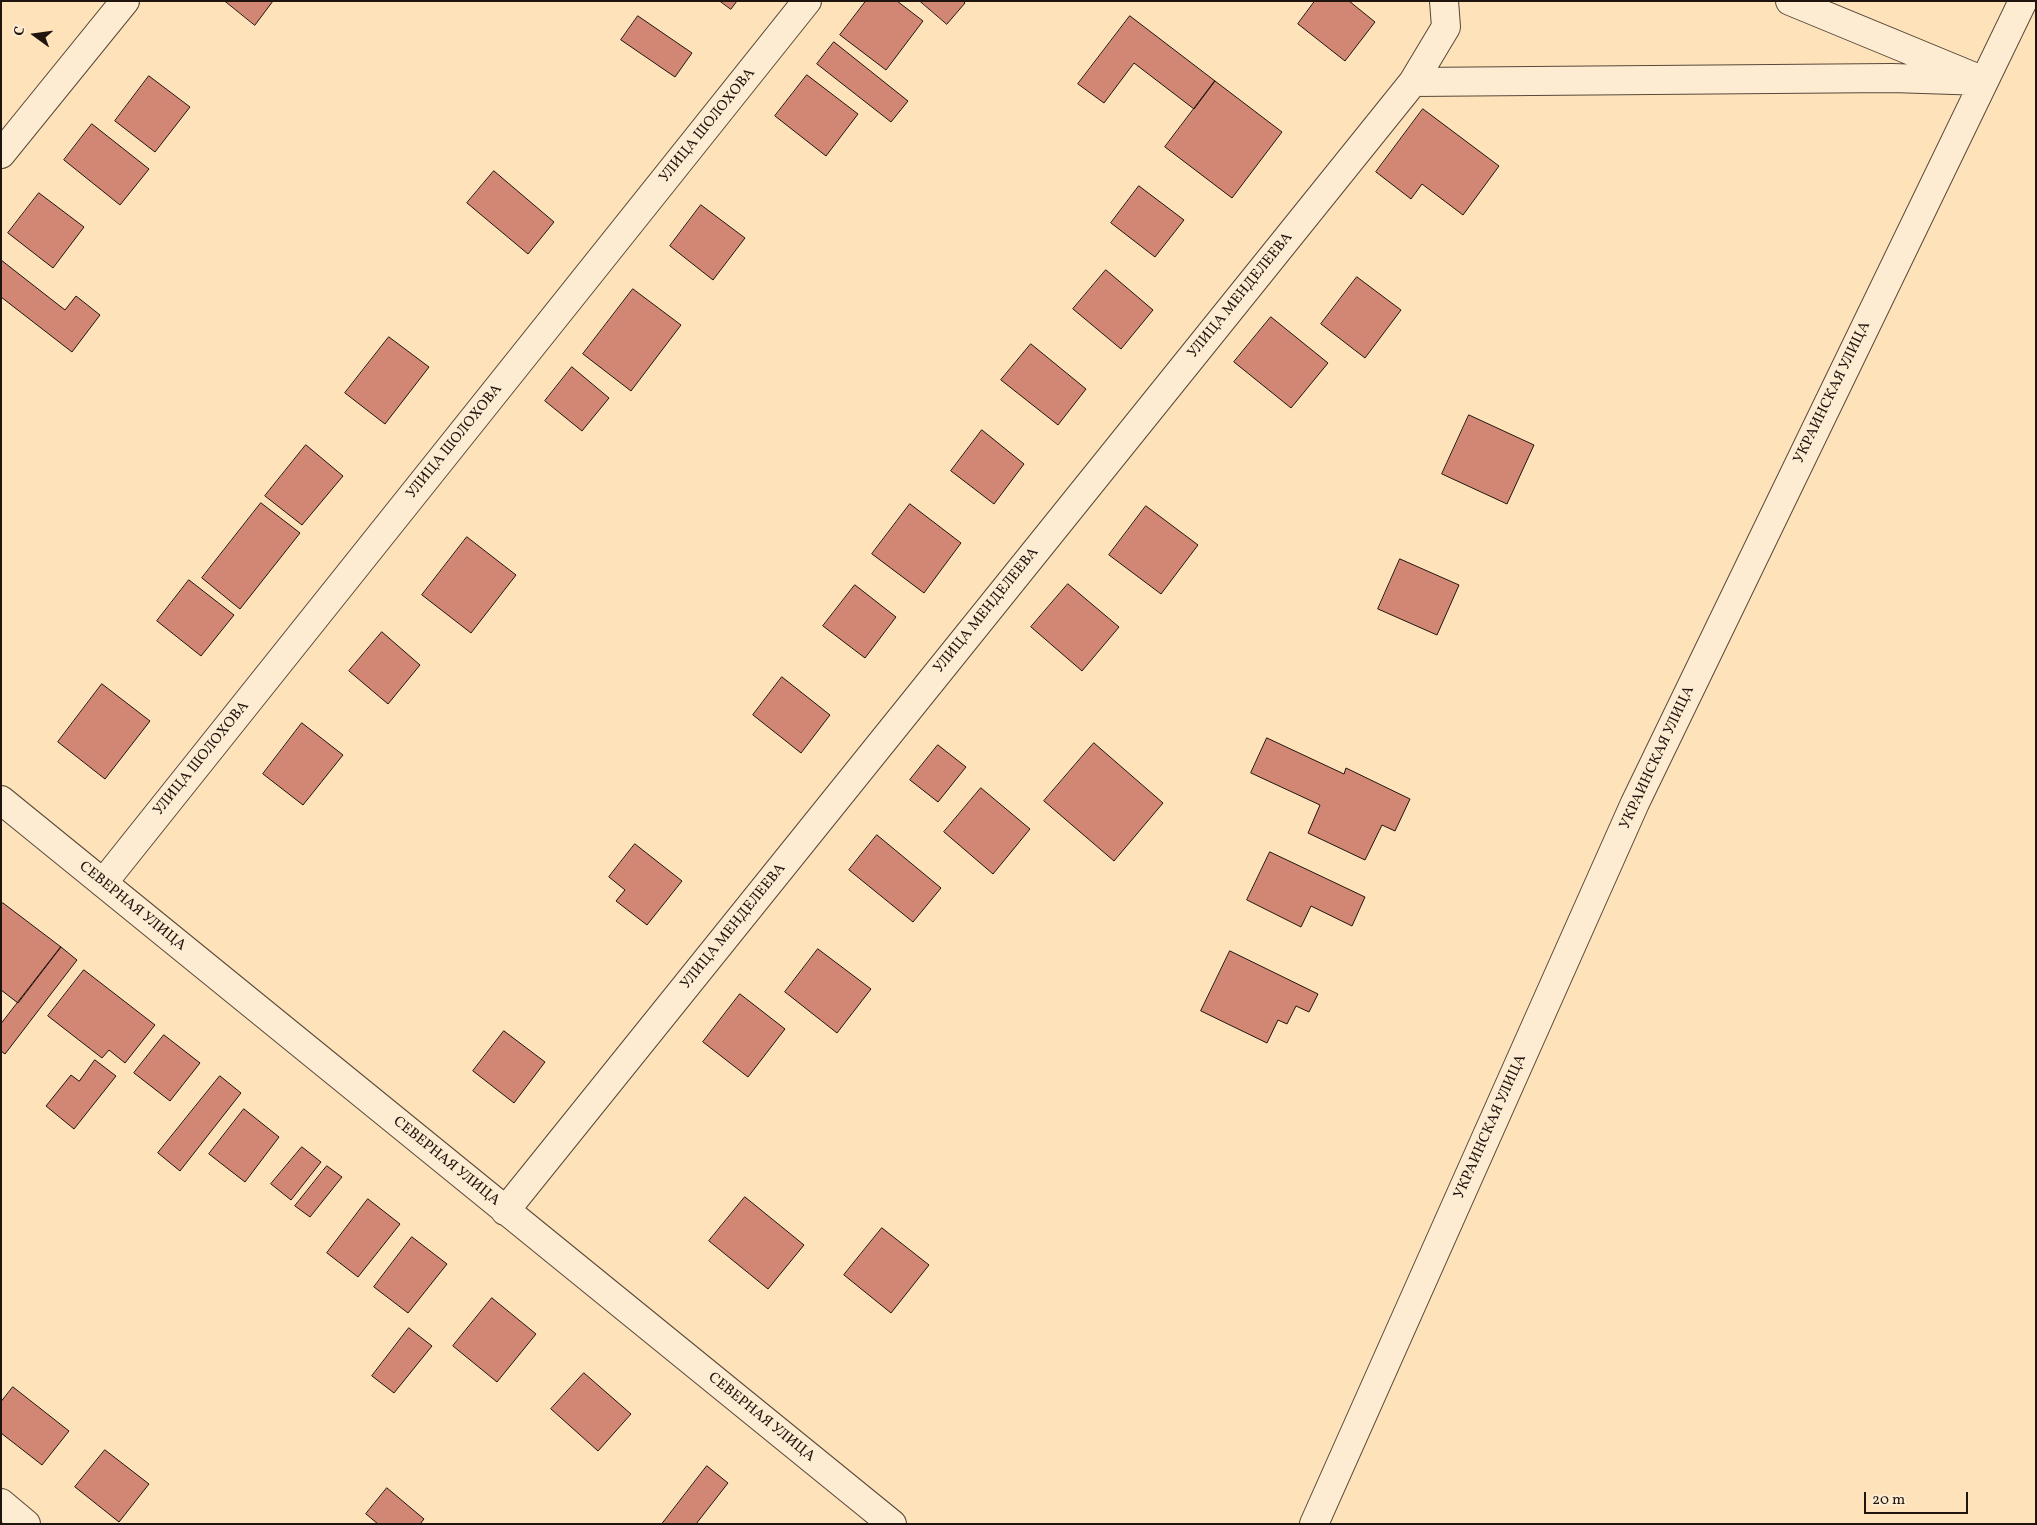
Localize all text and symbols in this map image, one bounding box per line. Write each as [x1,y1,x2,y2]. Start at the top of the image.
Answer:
north arrow [10,10,60,60]
text: С [10,25,30,38]
street label: УЛИЦА ШОЛОХОВА [656,65,760,187]
street label: УЛИЦА МЕНДЕЛЕЕВА [1185,229,1297,363]
street label: УКРАИНСКАЯ УЛИЦА [1791,319,1875,467]
street label: УЛИЦА ШОЛОХОВА [403,381,507,503]
street label: УЛИЦА МЕНДЕЛЕЕВА [931,544,1043,678]
street label: УКРАИНСКАЯ УЛИЦА [1617,683,1699,833]
street label: УЛИЦА ШОЛОХОВА [150,698,254,820]
street label: СЕВЕРНАЯ УЛИЦА [75,858,189,956]
street label: УЛИЦА МЕНДЕЛЕЕВА [678,860,790,994]
street label: УКРАИНСКАЯ УЛИЦА [1451,1052,1531,1202]
street label: СЕВЕРНАЯ УЛИЦА [389,1113,503,1211]
street label: СЕВЕРНАЯ УЛИЦА [704,1369,818,1467]
scale bar [1867,1482,1971,1514]
text: 20 m [1872,1490,1905,1511]

